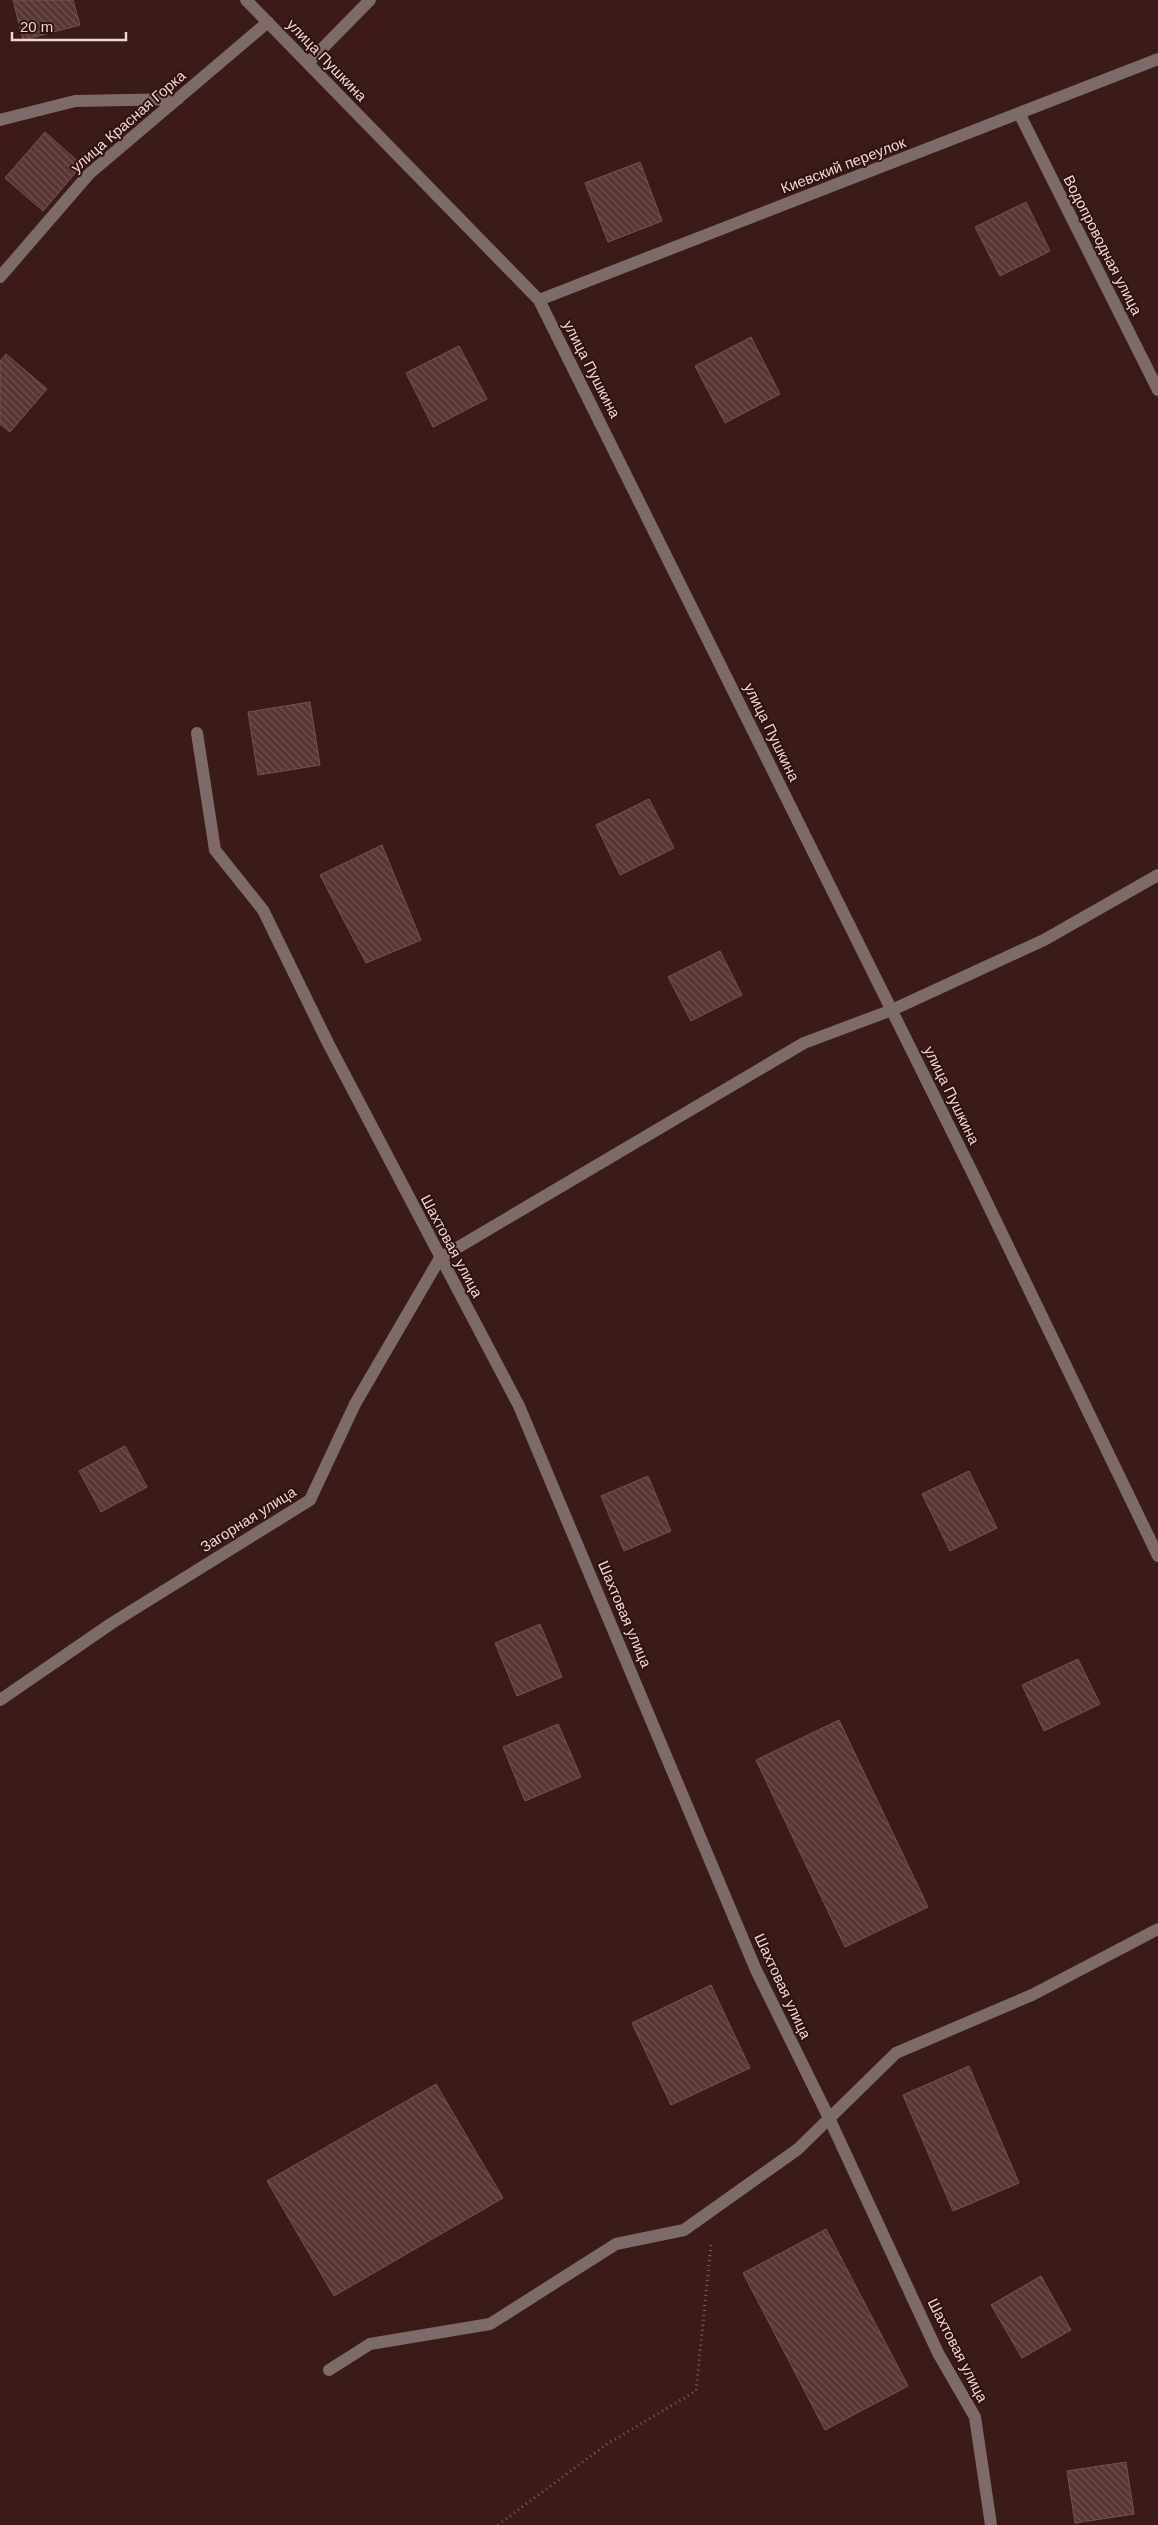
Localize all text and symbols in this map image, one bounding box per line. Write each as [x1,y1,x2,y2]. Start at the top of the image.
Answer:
scale bar [12,10,126,42]
street label: улица Пушкина [284,16,371,105]
text: 20 m [20,18,53,35]
street label: улица Красная Горка [67,66,189,175]
street label: Киевский переулок [778,133,908,197]
street label: Водопроводная улица [1060,172,1146,318]
street label: улица Пушкина [560,317,624,421]
street label: улица Пушкина [741,680,803,785]
street label: улица Пушкина [921,1043,983,1148]
street label: Шахтовая улица [418,1192,487,1301]
street label: Загорная улица [197,1482,299,1555]
street label: Шахтовая улица [595,1558,655,1670]
street label: Шахтовая улица [751,1931,815,2042]
street label: Шахтовая улица [925,2295,992,2405]

